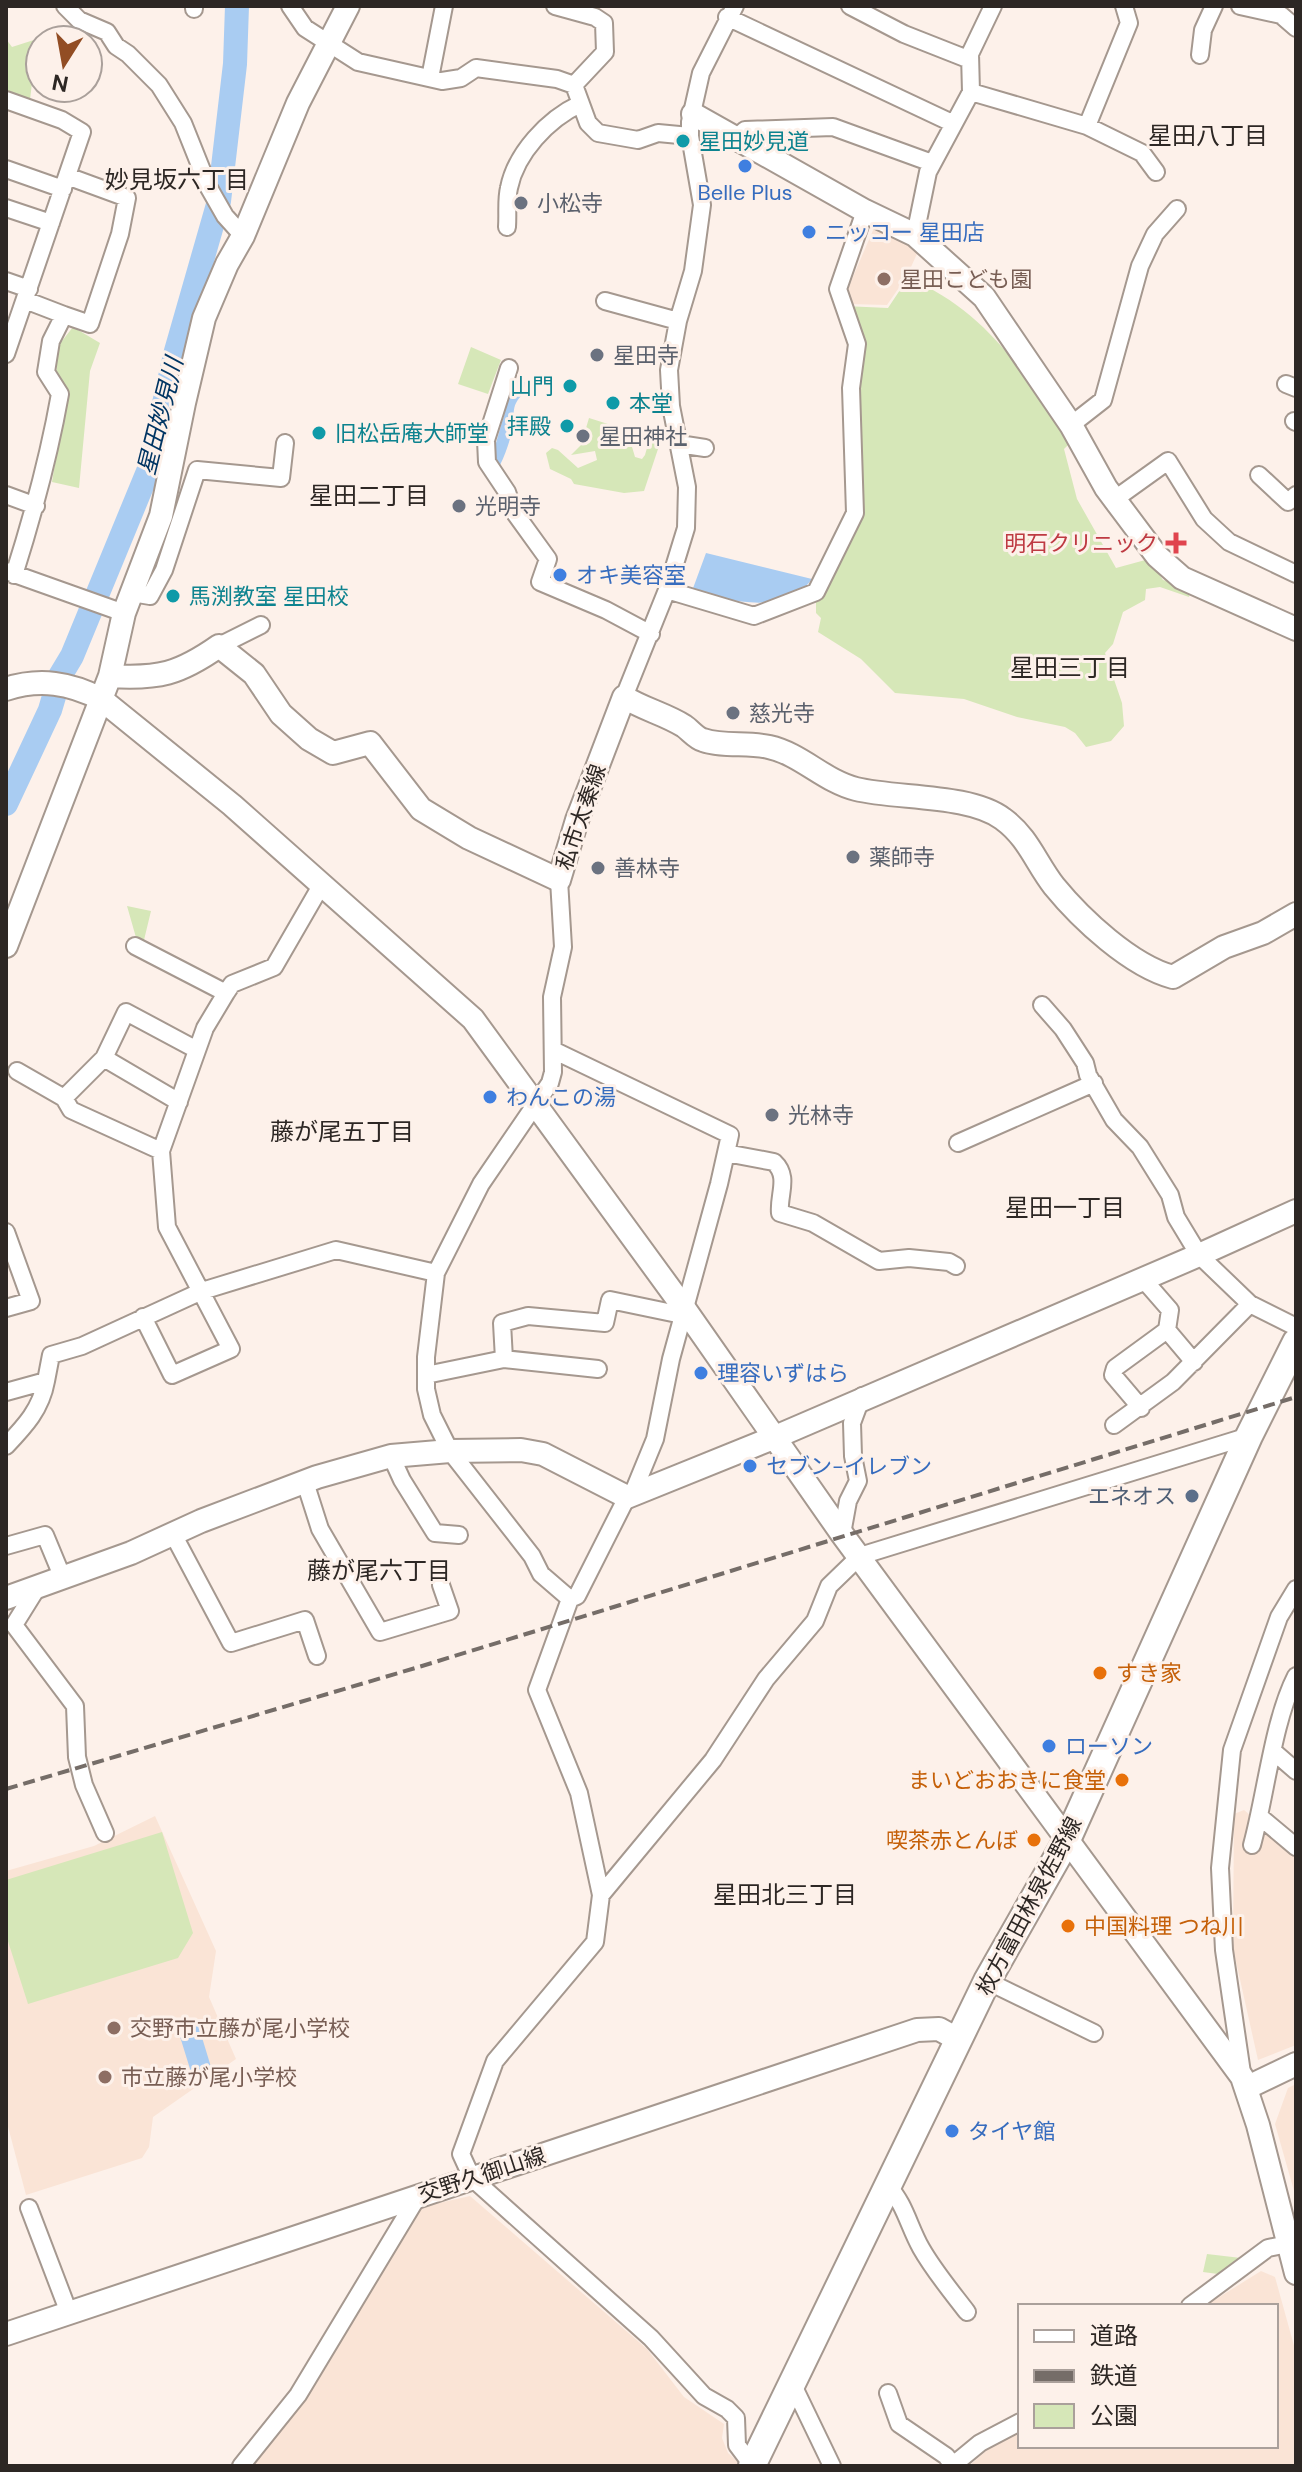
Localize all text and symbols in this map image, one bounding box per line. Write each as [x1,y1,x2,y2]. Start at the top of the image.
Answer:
north arrow [24,24,104,104]
text: N [50,67,71,99]
district label: 星田八丁目 [1148,120,1268,151]
place label: 星田妙見道 [699,127,809,156]
marker: 星田妙見道 [674,132,692,150]
marker: Belle Plus [736,157,754,175]
district label: 妙見坂六丁目 [105,164,249,195]
place label: Belle Plus [697,178,793,207]
place label: 小松寺 [537,189,603,218]
marker: 小松寺 [512,194,530,212]
place label: ニッコー 星田店 [825,218,985,247]
marker: ニッコー 星田店 [800,223,818,241]
place label: 星田こども園 [900,265,1032,294]
marker: 星田こども園 [875,270,893,288]
place label: 星田寺 [613,341,679,370]
marker: 星田寺 [588,346,606,364]
water label: 星田妙見川 [130,351,190,478]
place label: 山門 [510,372,554,401]
marker: 山門 [561,377,579,395]
place label: 本堂 [629,389,673,418]
marker: 本堂 [604,394,622,412]
place label: 拝殿 [507,412,551,441]
marker: 拝殿 [558,417,576,435]
place label: 旧松岳庵大師堂 [335,419,489,448]
place label: 星田神社 [599,422,687,451]
marker: 旧松岳庵大師堂 [310,424,328,442]
marker: 星田神社 [574,427,592,445]
district label: 星田二丁目 [309,480,429,511]
place label: 光明寺 [475,492,541,521]
marker: 光明寺 [450,497,468,515]
place label: 明石クリニック [1004,529,1158,558]
marker: 明石クリニック [1165,532,1187,554]
place label: オキ美容室 [576,561,686,590]
marker: オキ美容室 [551,566,569,584]
place label: 馬渕教室 星田校 [189,582,349,611]
marker: 馬渕教室 星田校 [164,587,182,605]
district label: 星田三丁目 [1010,652,1130,683]
place label: 慈光寺 [749,699,815,728]
marker: 慈光寺 [724,704,742,722]
street label: 私市太秦線 [549,760,613,874]
place label: 薬師寺 [869,843,935,872]
marker: 薬師寺 [844,848,862,866]
place label: 善林寺 [614,854,680,883]
marker: 善林寺 [589,859,607,877]
place label: わんこの湯 [506,1083,616,1112]
marker: わんこの湯 [481,1088,499,1106]
place label: 光林寺 [788,1101,854,1130]
marker: 光林寺 [763,1106,781,1124]
district label: 藤が尾五丁目 [270,1116,414,1147]
district label: 星田一丁目 [1005,1192,1125,1223]
place label: 理容いずはら [717,1359,849,1388]
marker: 理容いずはら [692,1364,710,1382]
place label: セブン-イレブン [766,1452,932,1481]
marker: セブン-イレブン [741,1457,759,1475]
place label: エネオス [1088,1482,1176,1511]
marker: エネオス [1183,1487,1201,1505]
district label: 藤が尾六丁目 [307,1555,451,1586]
place label: すき家 [1116,1659,1182,1688]
marker: すき家 [1091,1664,1109,1682]
place label: ローソン [1065,1732,1153,1761]
marker: ローソン [1040,1737,1058,1755]
place label: まいどおおきに食堂 [908,1766,1106,1795]
marker: まいどおおきに食堂 [1113,1771,1131,1789]
street label: 枚方富田林泉佐野線 [970,1812,1088,2000]
place label: 喫茶赤とんぼ [886,1826,1018,1855]
marker: 喫茶赤とんぼ [1025,1831,1043,1849]
district label: 星田北三丁目 [713,1879,857,1910]
place label: 中国料理 つね川 [1084,1912,1244,1941]
marker: 中国料理 つね川 [1059,1917,1077,1935]
place label: 交野市立藤が尾小学校 [130,2014,350,2043]
marker: 交野市立藤が尾小学校 [105,2019,123,2037]
place label: 市立藤が尾小学校 [121,2063,297,2092]
marker: 市立藤が尾小学校 [96,2068,114,2086]
place label: タイヤ館 [968,2117,1055,2146]
marker: タイヤ館 [943,2122,961,2140]
street label: 交野久御山線 [415,2141,549,2209]
legend [1018,2304,1278,2448]
text: 道路 [1090,2320,1138,2351]
text: 鉄道 [1090,2360,1138,2391]
text: 公園 [1090,2400,1138,2431]

